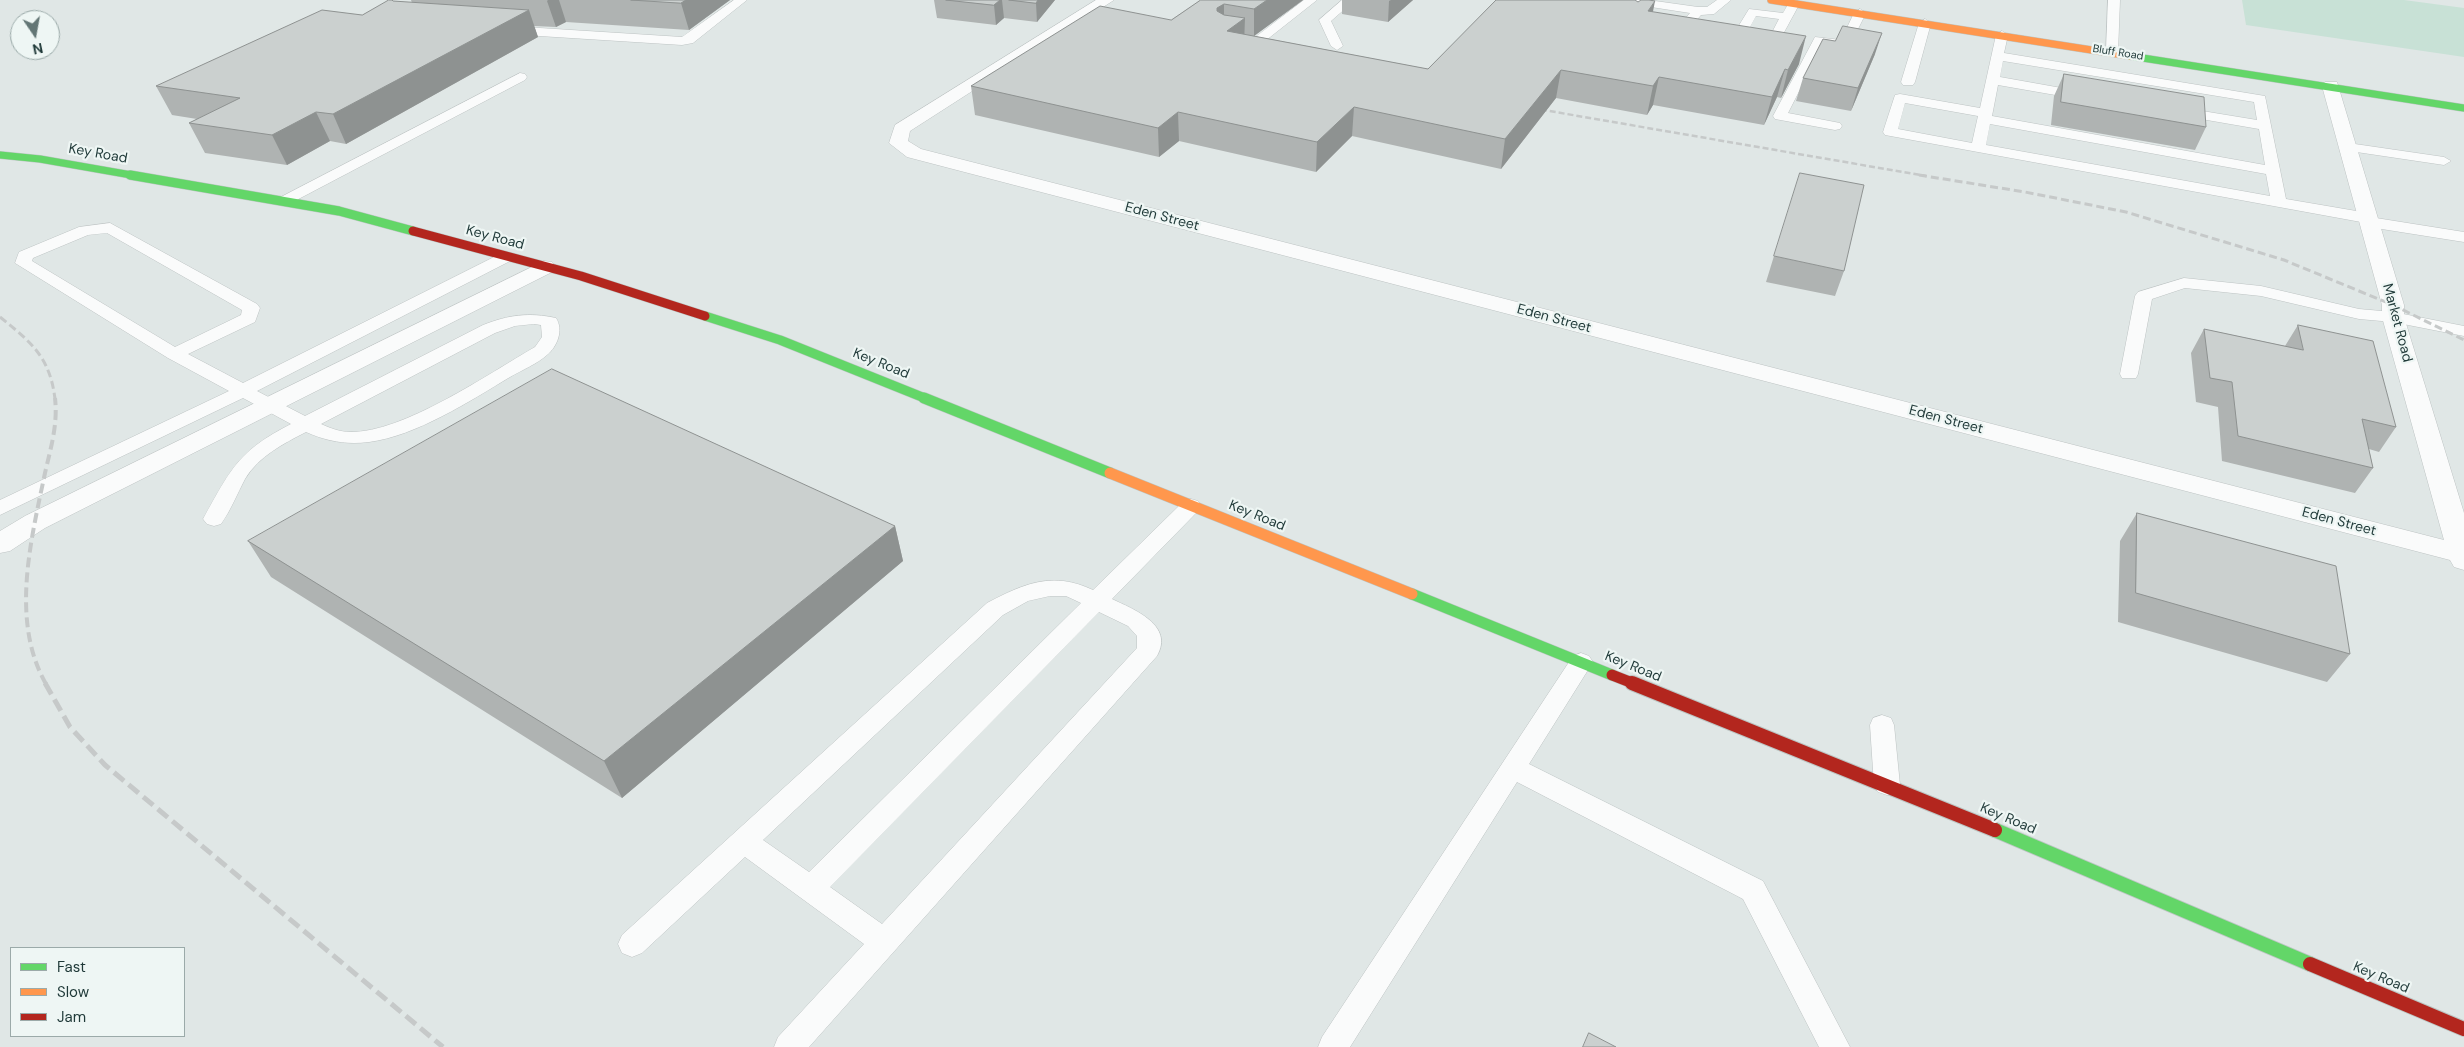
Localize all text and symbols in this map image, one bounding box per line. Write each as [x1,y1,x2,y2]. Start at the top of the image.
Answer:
north arrow [10,10,60,60]
text: N [31,39,45,59]
street label: Bluff Road [2092,42,2144,64]
street label: Key Road [67,141,129,167]
street label: Eden Street [1123,199,1201,235]
street label: Key Road [464,222,526,254]
street label: Market Road [2378,282,2416,364]
street label: Eden Street [1515,301,1593,337]
street label: Key Road [850,345,912,383]
street label: Eden Street [1907,402,1985,438]
street label: Key Road [1226,497,1288,535]
street label: Eden Street [2300,504,2378,540]
street label: Key Road [1602,648,1664,686]
street label: Key Road [1977,800,2039,838]
legend [10,947,185,1037]
text: Fast [57,957,86,977]
street label: Key Road [2350,959,2412,997]
text: Slow [57,982,89,1002]
text: Jam [57,1007,86,1027]

